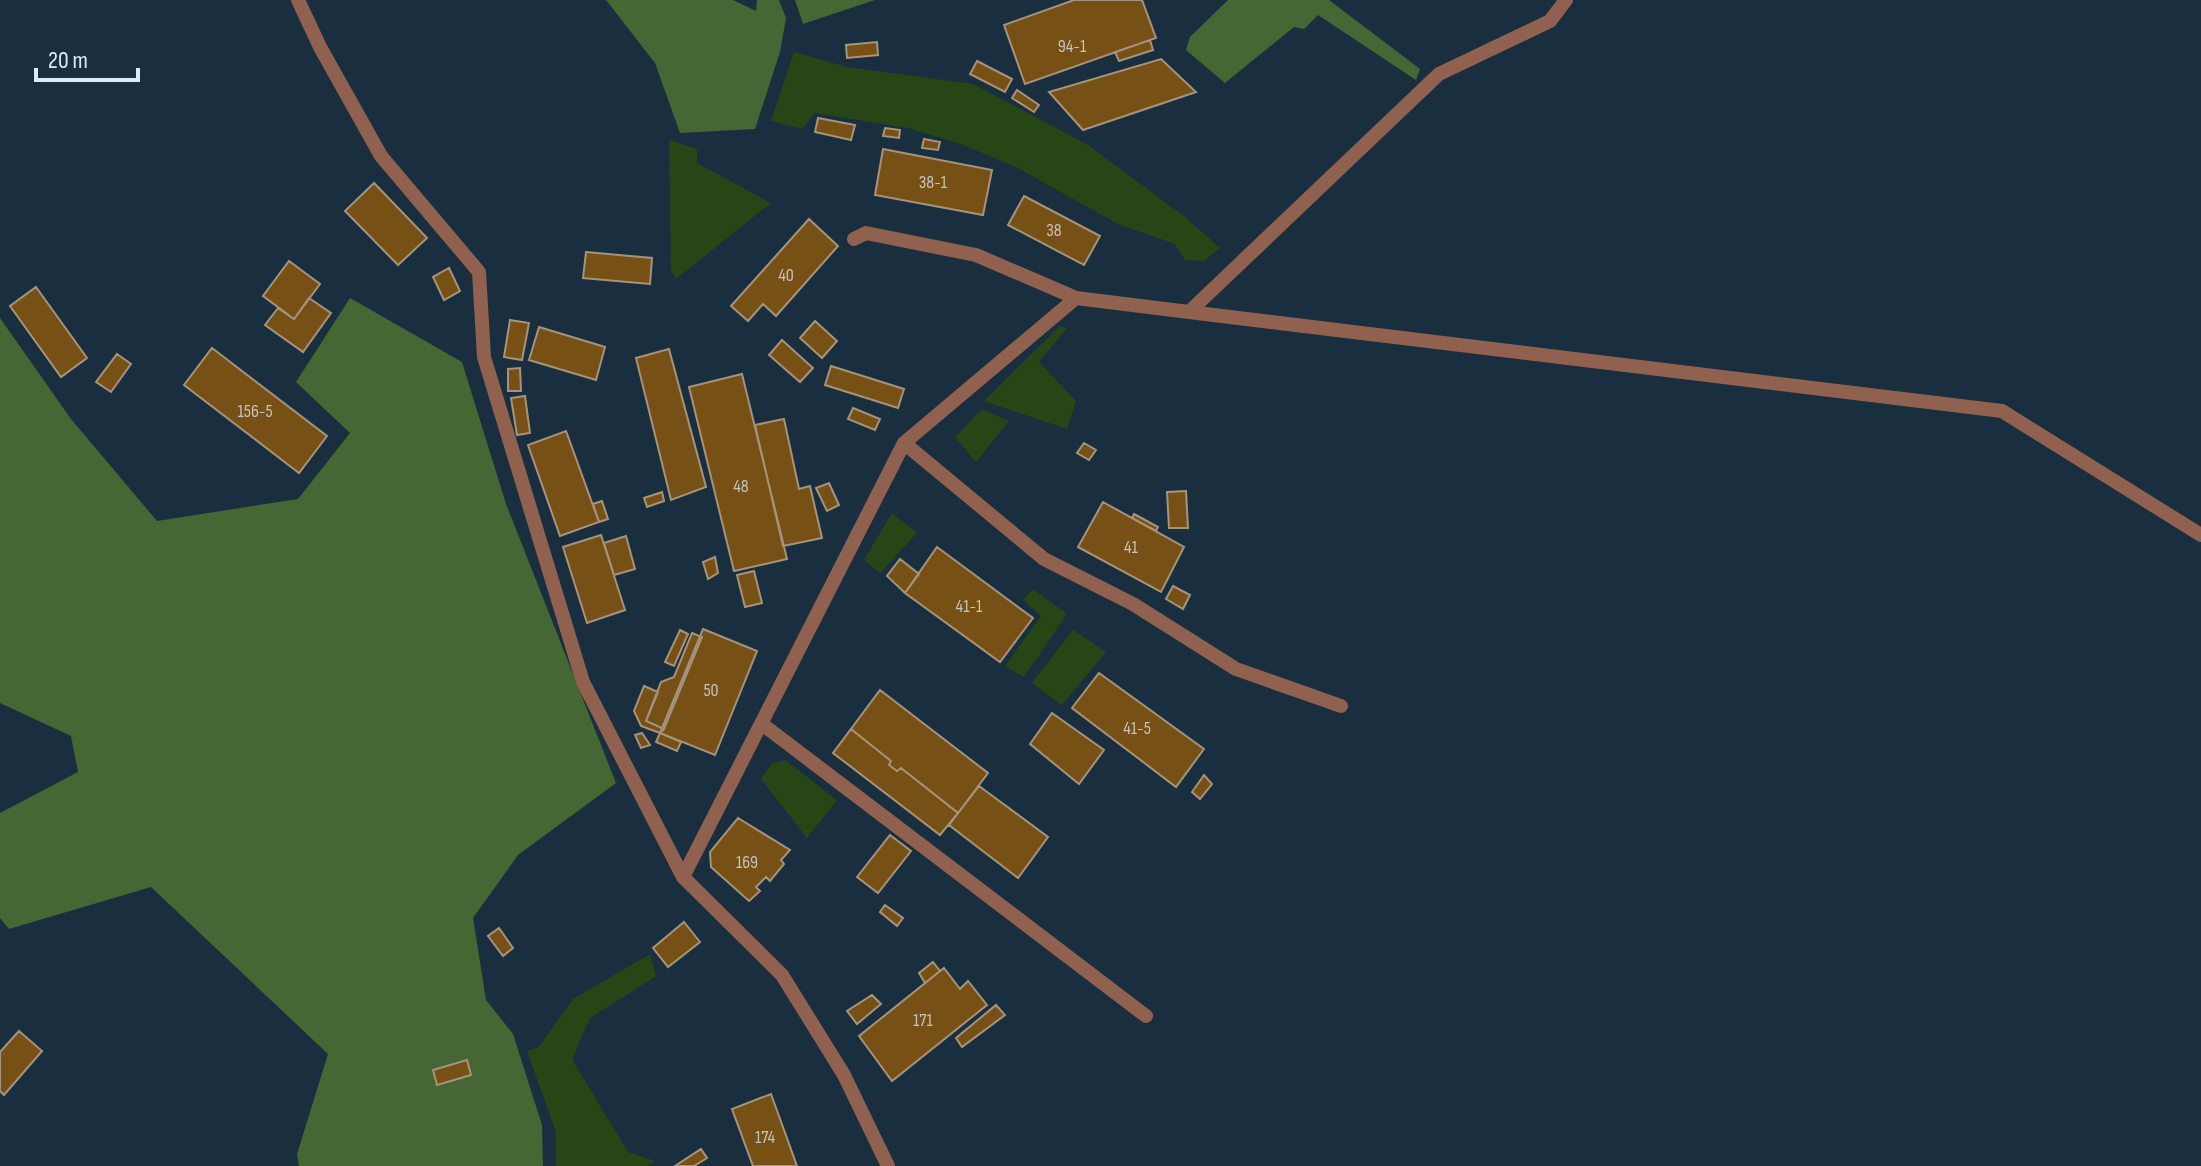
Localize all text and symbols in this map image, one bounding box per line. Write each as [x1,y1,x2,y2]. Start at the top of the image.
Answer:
scale bar [36,32,138,82]
house number: 94-1 [1058,36,1087,57]
text: 20 m [48,46,88,75]
house number: 38-1 [919,172,948,193]
house number: 38 [1046,220,1062,241]
house number: 40 [778,265,794,286]
house number: 156-5 [237,401,273,422]
house number: 48 [733,476,749,497]
house number: 41 [1124,537,1139,558]
house number: 41-1 [956,596,983,617]
house number: 50 [703,680,719,701]
house number: 41-5 [1123,718,1151,739]
house number: 169 [736,852,758,873]
house number: 171 [913,1010,934,1031]
house number: 174 [755,1127,775,1148]

